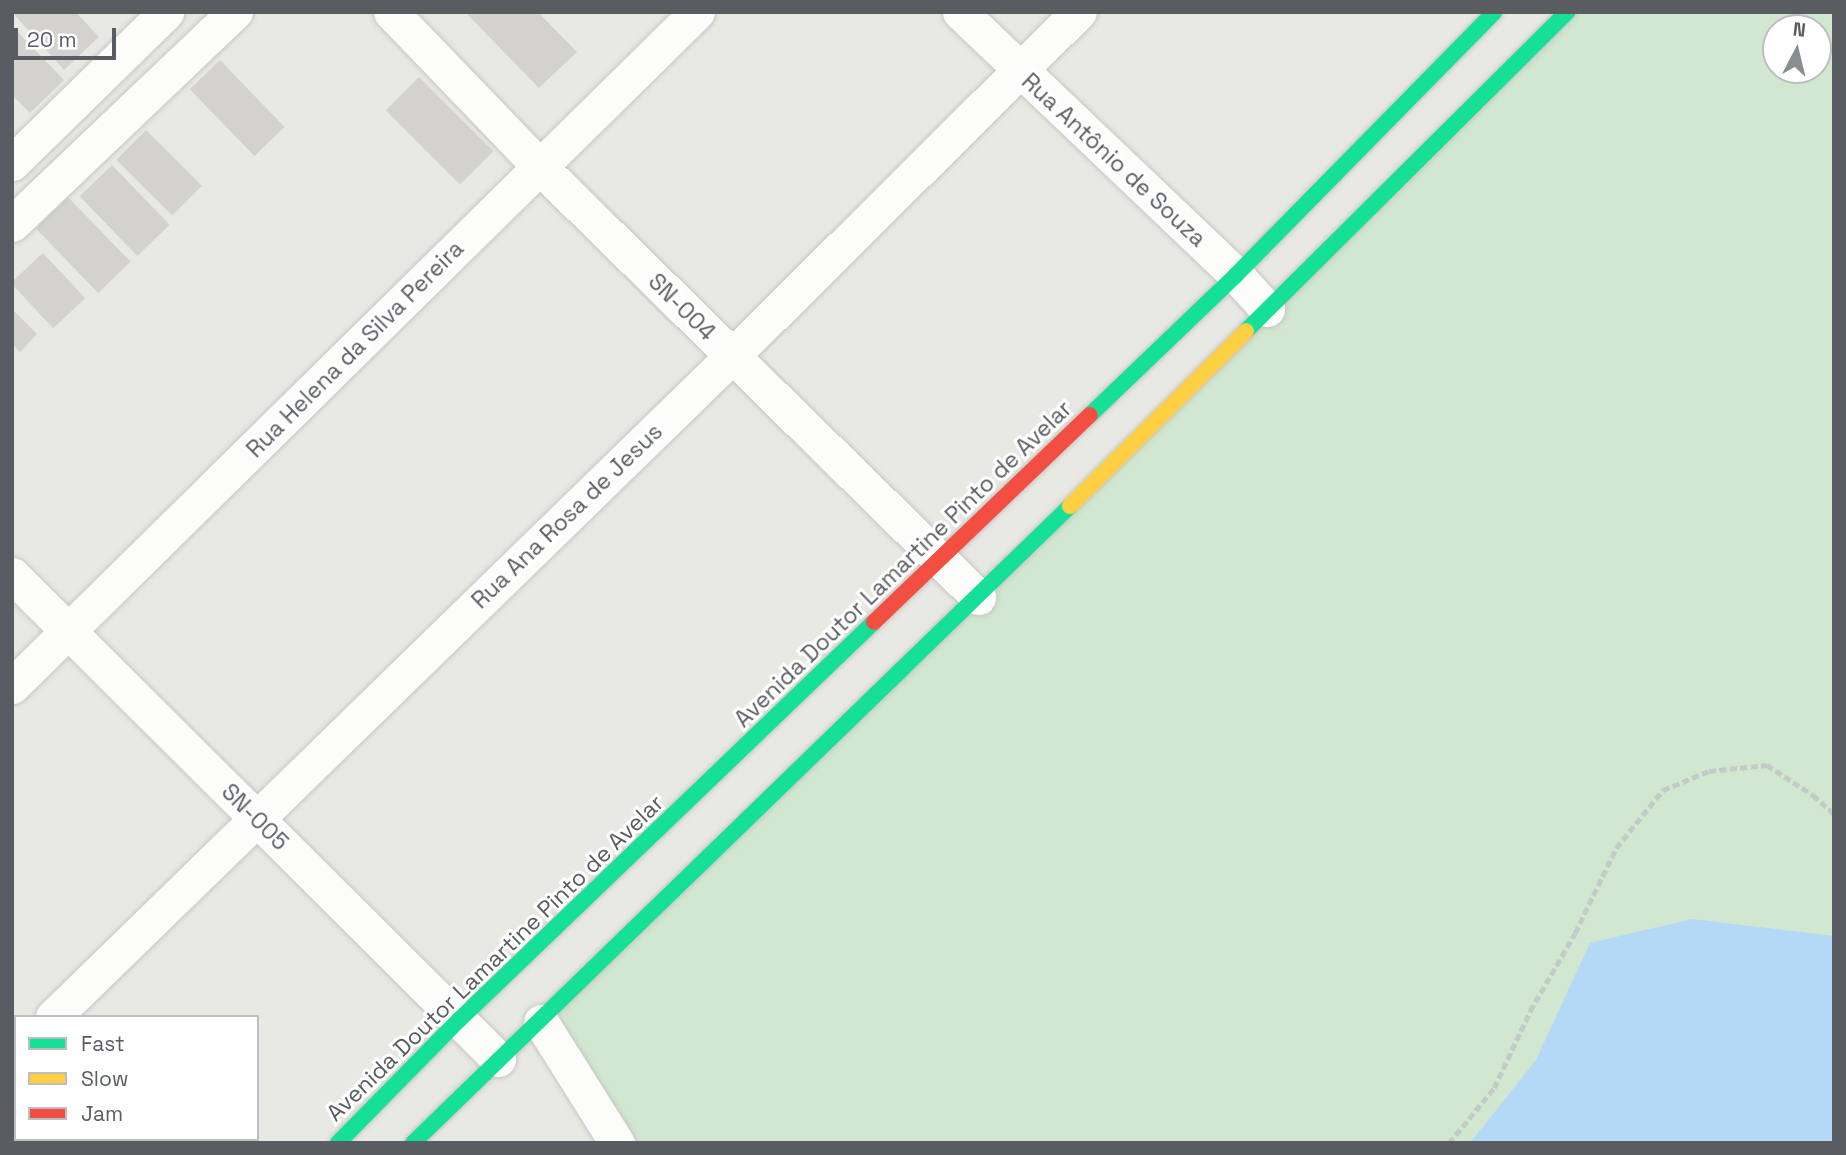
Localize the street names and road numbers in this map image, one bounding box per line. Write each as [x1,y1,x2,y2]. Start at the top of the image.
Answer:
street label: Rua Antônio de Souza [1016,67,1212,253]
street label: Rua Helena da Silva Pereira [241,235,469,463]
street label: SN-004 [643,268,721,346]
street label: Avenida Doutor Lamartine Pinto de Avelar [729,395,1077,733]
street label: Rua Ana Rosa de Jesus [466,418,668,614]
street label: SN-005 [216,778,294,856]
street label: Avenida Doutor Lamartine Pinto de Avelar [321,789,669,1127]

